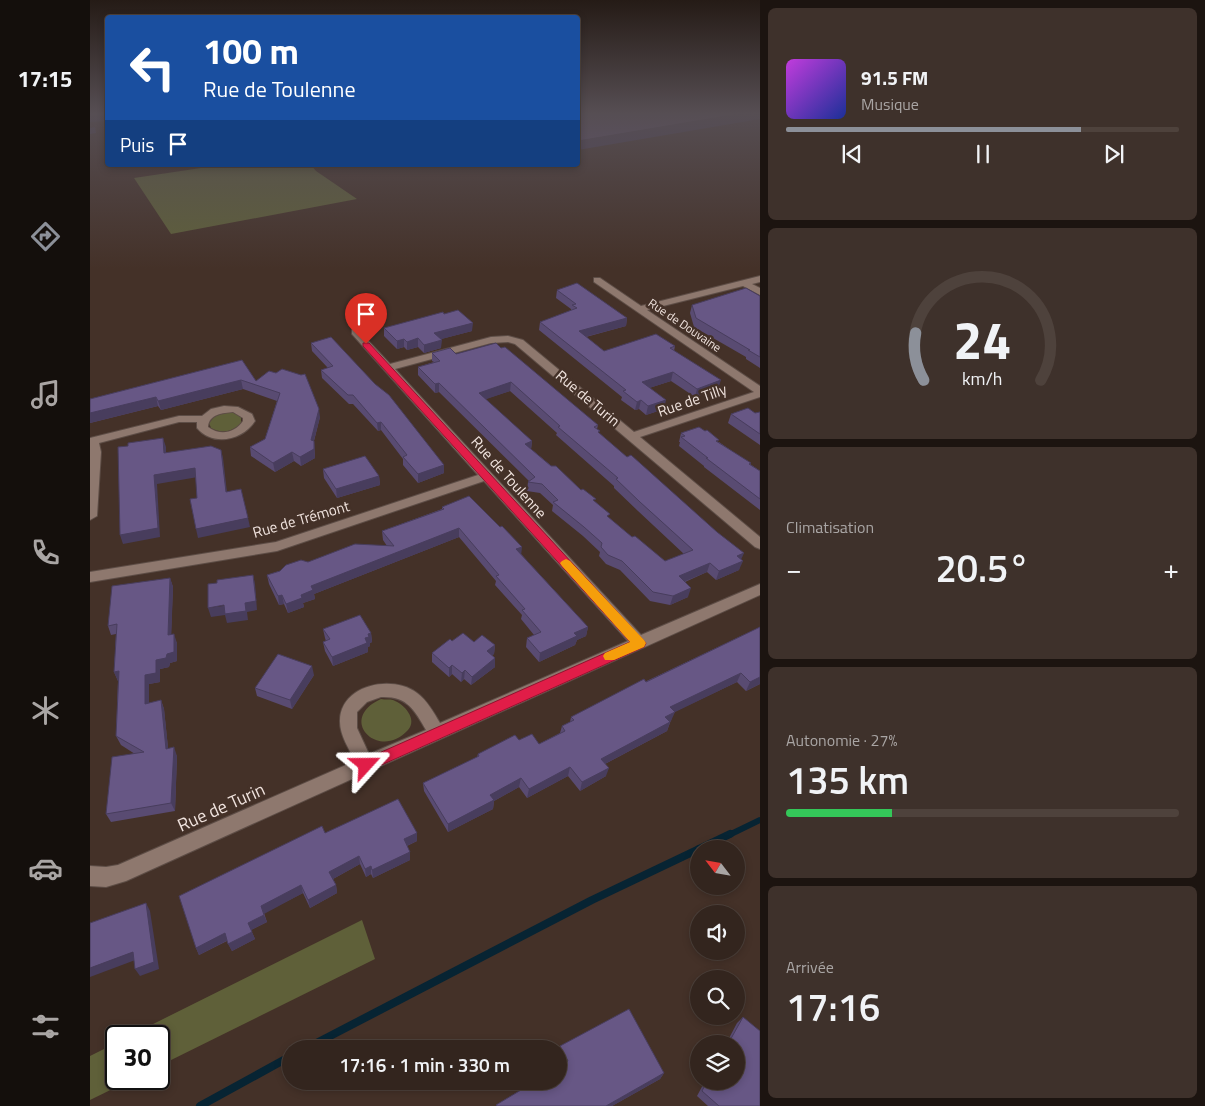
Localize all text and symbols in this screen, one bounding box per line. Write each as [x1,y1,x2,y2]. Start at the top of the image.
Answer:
text: 100 m [203,24,299,78]
icon: left [120,35,185,100]
text: 17:15 [18,62,72,96]
text: 91.5 FM [861,63,928,92]
text: Rue de Toulenne [203,72,356,106]
text: Musique [861,92,919,116]
text: Puis [120,130,154,159]
icon: arrive [164,130,192,158]
icon: previous [838,140,866,168]
icon: pause [969,140,997,168]
icon: next [1100,140,1128,168]
icon: directions [28,219,63,254]
pin [345,293,387,344]
street label: Rue de Douvaine [645,293,725,357]
icon: arrive [352,300,380,328]
text: 24 [953,300,1012,379]
street label: Rue de Turin [551,364,625,432]
text: km/h [962,365,1003,392]
icon: music [28,377,63,412]
street label: Rue de Tilly [654,377,730,423]
street label: Rue de Toulenne [466,431,552,523]
street label: Rue de Trémont [250,494,353,544]
text: Climatisation [786,515,874,539]
icon: phone [28,535,63,570]
text: 20.5° [935,539,1030,597]
text: − [786,547,802,590]
text: + [1163,547,1179,590]
icon: climate [28,693,63,728]
text: Autonomie · 27% [786,728,898,752]
position arrow [339,738,391,790]
text: 135 km [786,751,909,809]
street label: Rue de Turin [173,776,269,838]
north arrow [690,840,745,895]
map controls [690,840,745,1090]
icon: car [28,851,63,886]
button: sound [690,905,745,960]
text: Arrivée [786,955,834,979]
button: search [690,970,745,1025]
text: 17:16 [786,978,880,1036]
icon: filters [28,1009,63,1044]
speed limit sign: 30 [105,1025,170,1090]
button: layers [690,1035,745,1090]
text: 17:16 · 1 min · 330 m [339,1050,510,1079]

